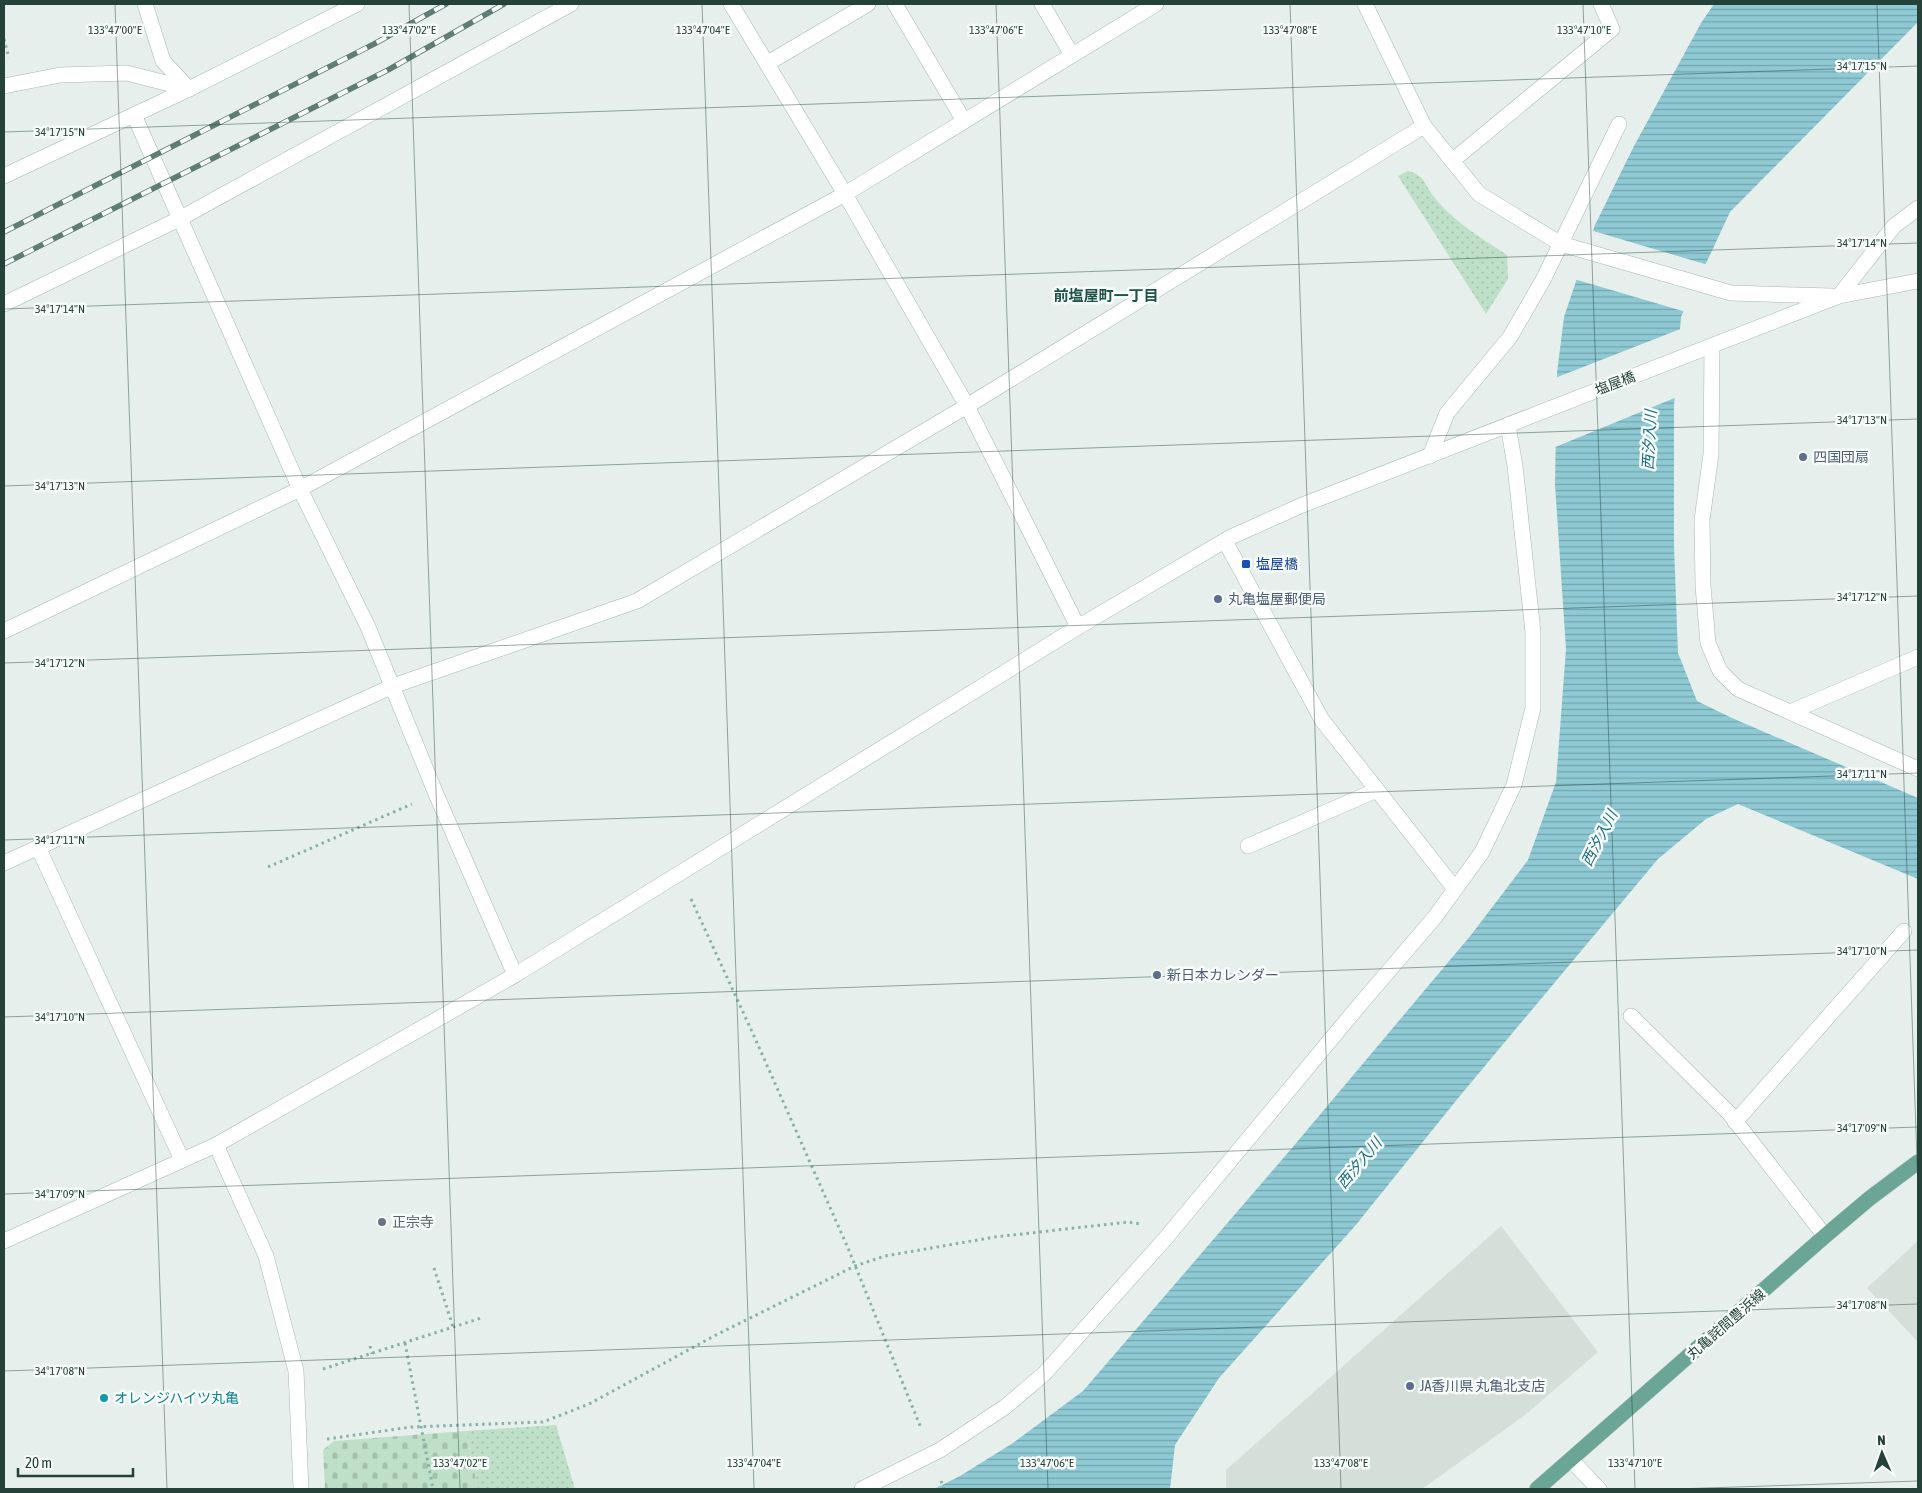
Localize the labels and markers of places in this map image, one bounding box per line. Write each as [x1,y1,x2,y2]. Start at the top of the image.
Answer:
place label: 四国団扇 [1813,449,1869,465]
marker: 四国団扇 [1797,451,1809,463]
place label: 塩屋橋 [1256,556,1298,572]
marker: 塩屋橋 [1240,558,1252,570]
place label: 丸亀塩屋郵便局 [1228,591,1326,607]
marker: 丸亀塩屋郵便局 [1212,593,1224,605]
place label: 新日本カレンダー [1167,967,1279,983]
marker: 新日本カレンダー [1151,969,1163,981]
place label: 正宗寺 [392,1214,434,1230]
marker: 正宗寺 [376,1216,388,1228]
place label: JA香川県 丸亀北支店 [1420,1378,1545,1394]
marker: JA香川県 丸亀北支店 [1404,1380,1416,1392]
place label: オレンジハイツ丸亀 [114,1390,239,1406]
marker: オレンジハイツ丸亀 [98,1392,110,1404]

